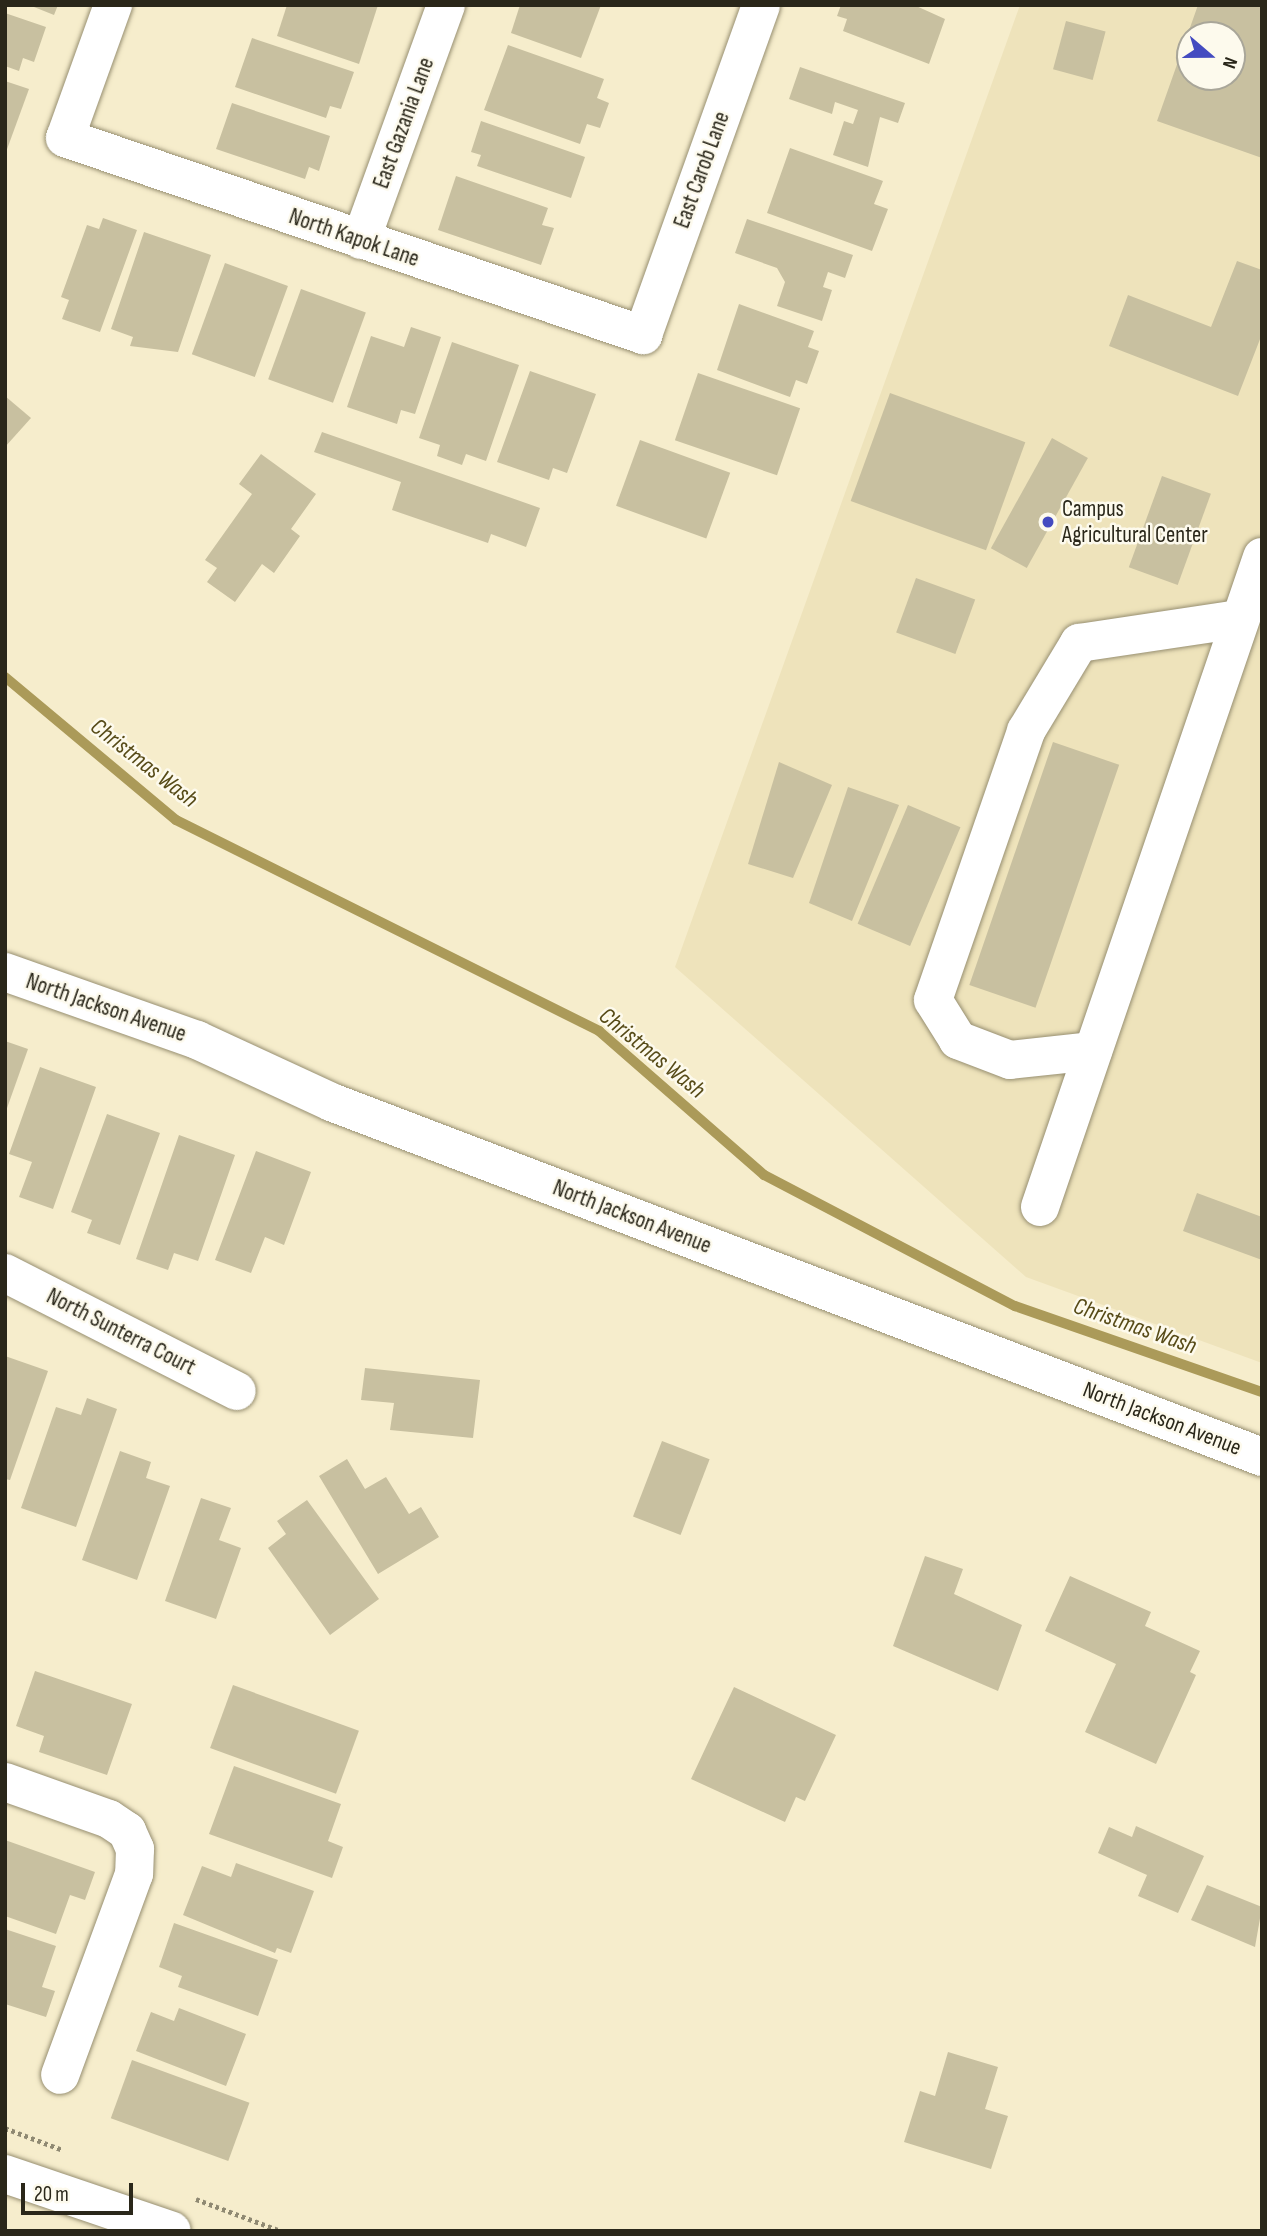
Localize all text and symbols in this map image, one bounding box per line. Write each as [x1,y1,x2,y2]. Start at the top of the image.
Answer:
north arrow [1176,21,1246,91]
street label: East Gazania Lane [368,54,440,192]
text: N [1217,54,1242,71]
street label: East Carob Lane [668,108,736,232]
street label: North Kapok Lane [285,203,423,273]
place label: Campus Agricultural Center [1062,495,1208,549]
marker: Campus Agricultural Center [1040,514,1056,530]
water label: Christmas Wash [85,712,203,814]
street label: North Jackson Avenue [22,968,190,1048]
water label: Christmas Wash [593,1001,711,1105]
street label: North Jackson Avenue [549,1174,715,1260]
street label: North Sunterra Court [42,1283,200,1381]
water label: Christmas Wash [1070,1291,1200,1361]
street label: North Jackson Avenue [1079,1376,1245,1462]
scale bar [24,2170,136,2214]
text: 20 m [34,2182,69,2207]

